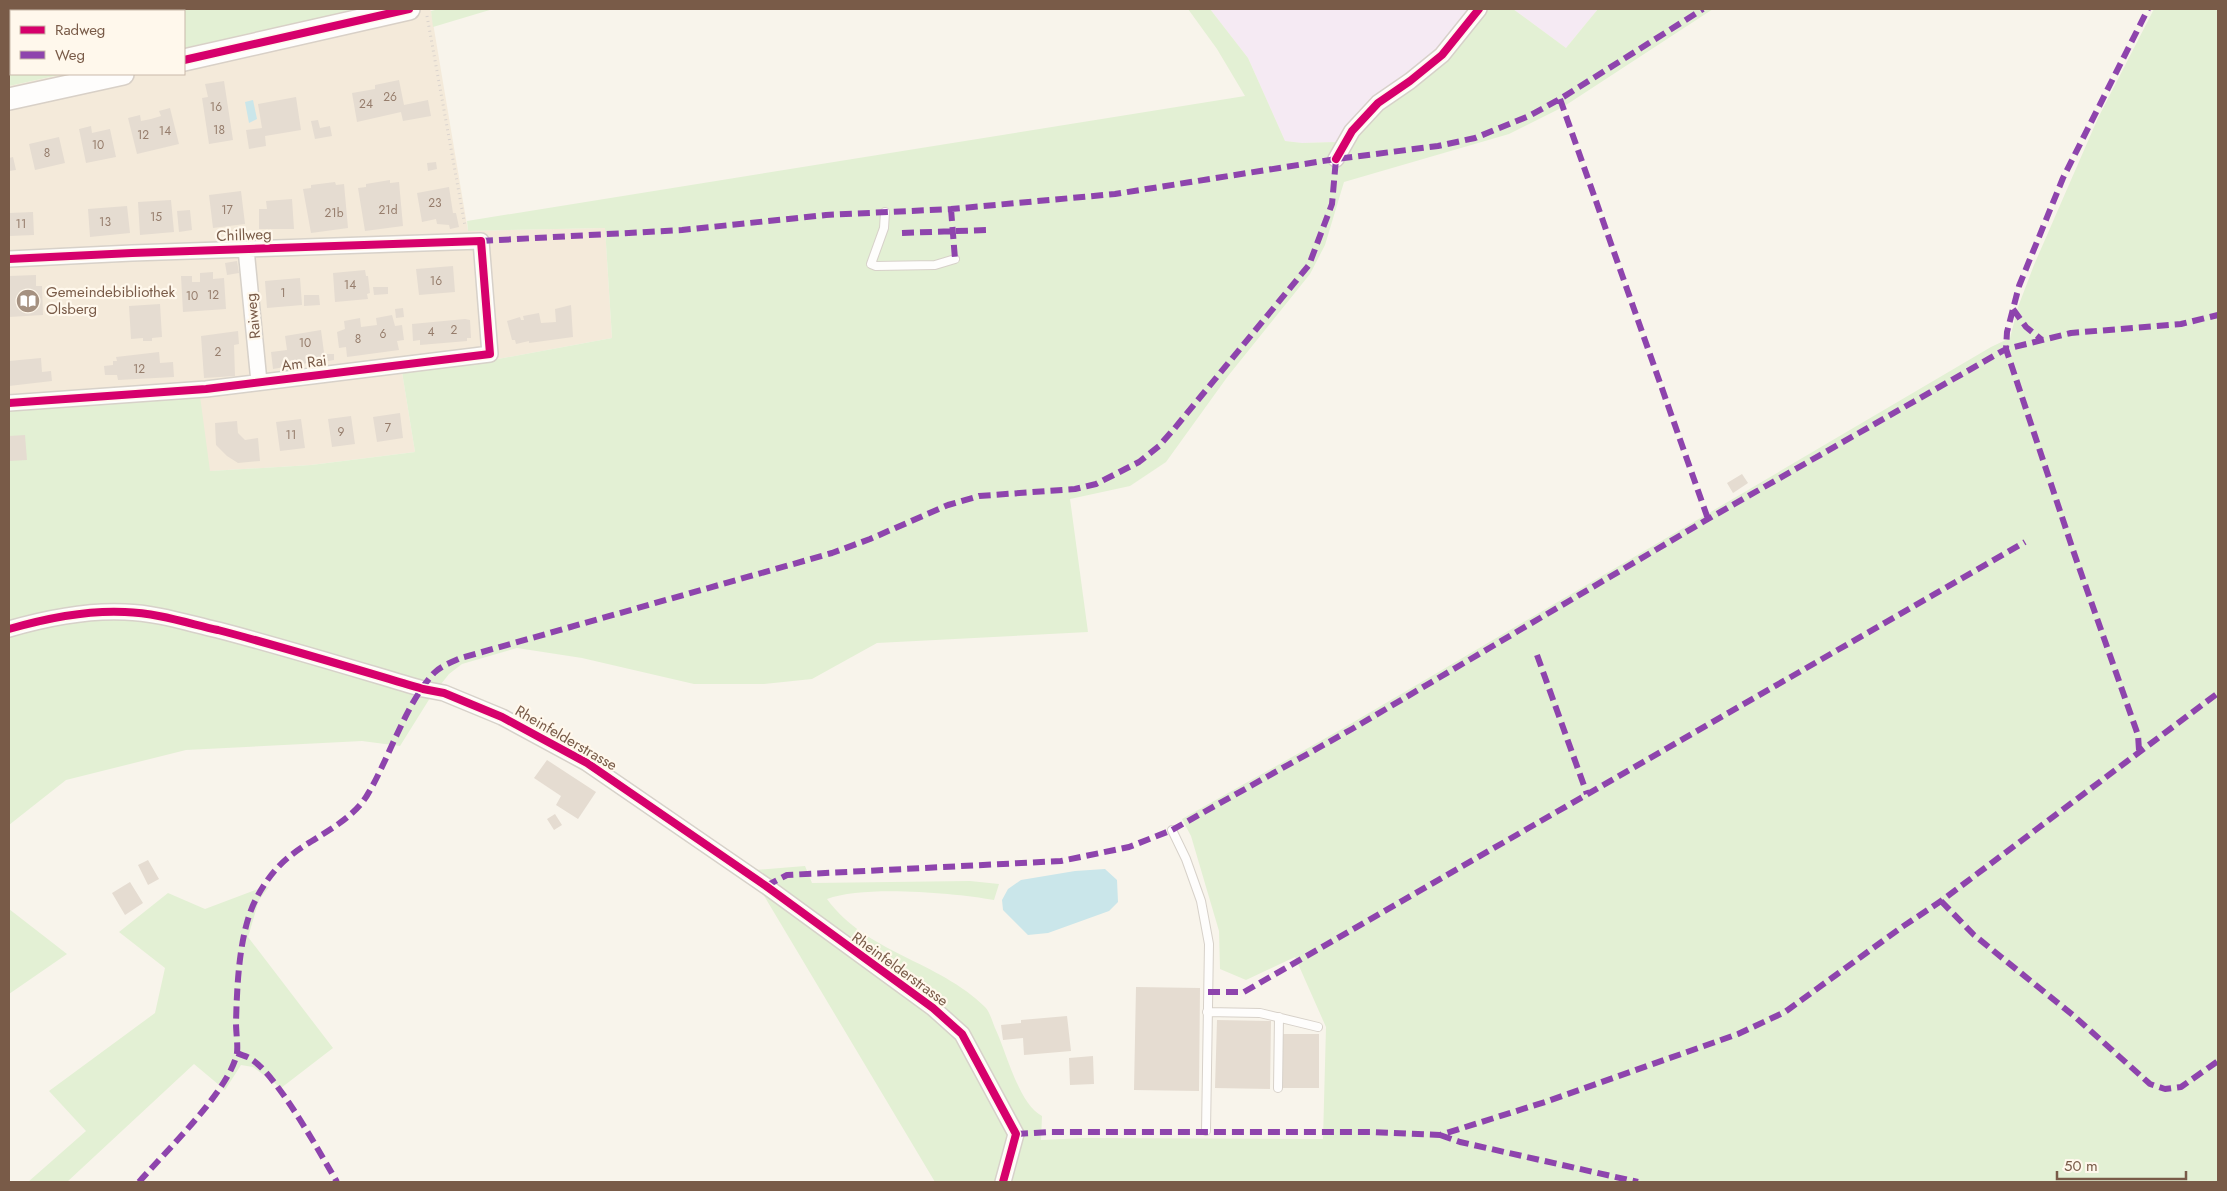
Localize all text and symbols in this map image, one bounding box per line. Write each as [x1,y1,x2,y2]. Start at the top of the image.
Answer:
legend [10,10,185,75]
text: Radweg [55,19,105,41]
text: Weg [55,44,85,66]
house number: 26 [383,88,397,106]
house number: 24 [359,95,373,113]
house number: 16 [210,98,222,116]
house number: 18 [213,121,225,139]
house number: 14 [159,122,171,140]
house number: 12 [137,126,149,144]
house number: 10 [92,136,104,154]
house number: 8 [44,144,50,162]
house number: 23 [428,194,442,212]
house number: 17 [221,201,234,219]
house number: 21d [378,201,398,219]
house number: 21b [324,204,344,222]
house number: 15 [150,208,162,226]
house number: 13 [99,213,111,231]
house number: 11 [16,215,26,233]
street label: Chillweg [216,223,272,247]
house number: 16 [430,272,442,290]
house number: 14 [344,276,356,294]
place label: Gemeindebibliothek Olsberg [46,281,176,320]
house number: 1 [280,284,286,302]
house number: 12 [207,286,219,304]
house number: 10 [186,287,198,305]
library icon: Gemeindebibliothek Olsberg [15,288,41,314]
street label: Raiweg [240,292,266,340]
house number: 2 [451,321,458,339]
house number: 4 [428,323,435,341]
house number: 6 [380,325,387,343]
house number: 8 [355,330,361,348]
house number: 10 [299,334,311,352]
house number: 2 [215,343,222,361]
street label: Am Rai [280,349,328,377]
house number: 12 [133,360,145,378]
house number: 7 [385,419,392,437]
house number: 9 [338,423,345,441]
house number: 11 [286,426,296,444]
street label: Rheinfelderstrasse [511,700,621,776]
street label: Rheinfelderstrasse [847,926,953,1012]
scale bar [2057,1148,2186,1180]
text: 50 m [2064,1155,2098,1177]

